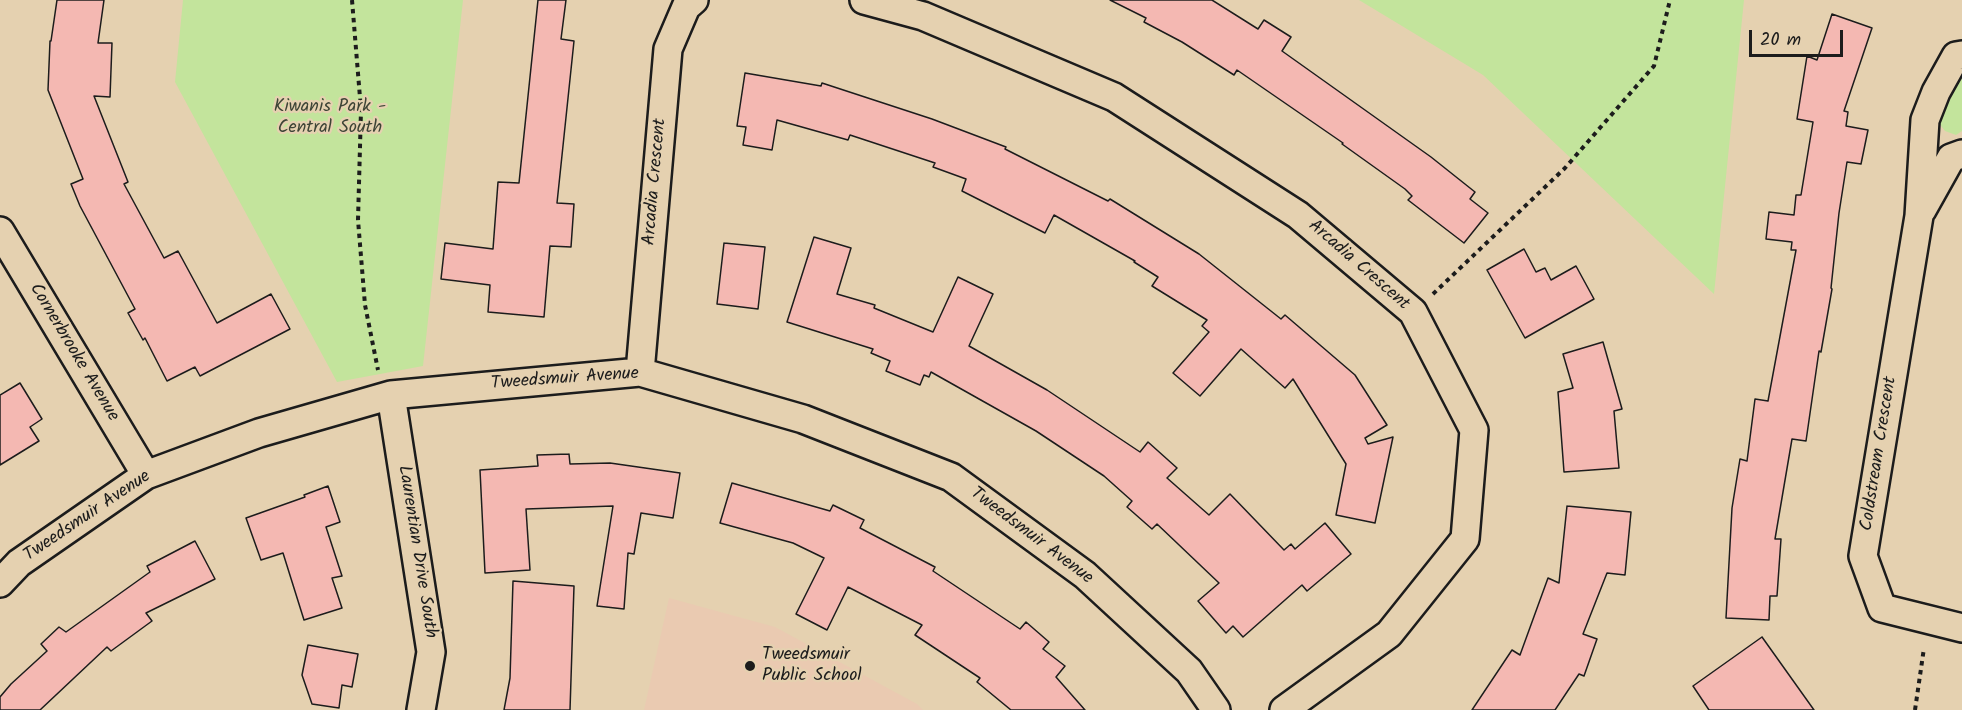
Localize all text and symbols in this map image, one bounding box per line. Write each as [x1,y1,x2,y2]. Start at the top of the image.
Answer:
scale bar [1752,18,1846,56]
text: 20 m [1760,26,1801,55]
park label: Kiwanis Park - Central South [274,97,386,140]
street label: Arcadia Crescent [640,118,672,246]
street label: Arcadia Crescent [1303,216,1413,316]
street label: Cornerbrooke Avenue [23,280,123,426]
street label: Tweedsmuir Avenue [490,364,640,396]
street label: Coldstream Crescent [1857,375,1903,533]
street label: Laurentian Drive South [392,464,440,640]
street label: Tweedsmuir Avenue [21,467,155,567]
street label: Tweedsmuir Avenue [965,484,1097,590]
place label: Tweedsmuir Public School [762,645,862,688]
marker: Tweedsmuir Public School [743,659,757,673]

